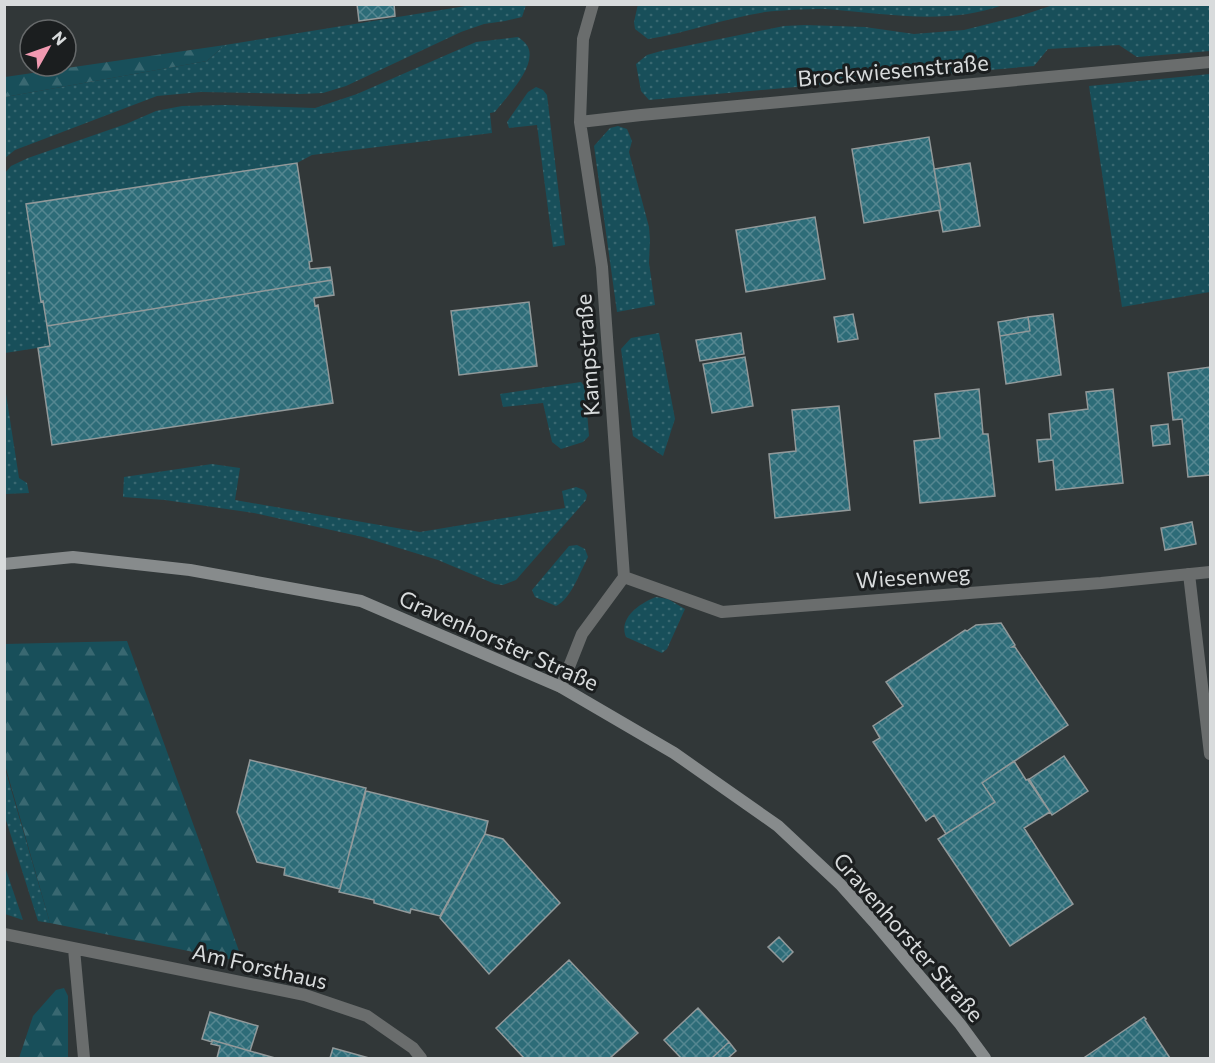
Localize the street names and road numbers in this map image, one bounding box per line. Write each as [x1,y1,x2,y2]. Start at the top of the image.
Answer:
street label: Brockwiesenstraße [796,48,990,92]
street label: Kampstraße [569,293,605,417]
street label: Wiesenweg [855,559,971,593]
street label: Gravenhorster Straße [395,584,603,696]
street label: Gravenhorster Straße [828,847,990,1027]
street label: Am Forsthaus [190,937,330,995]

